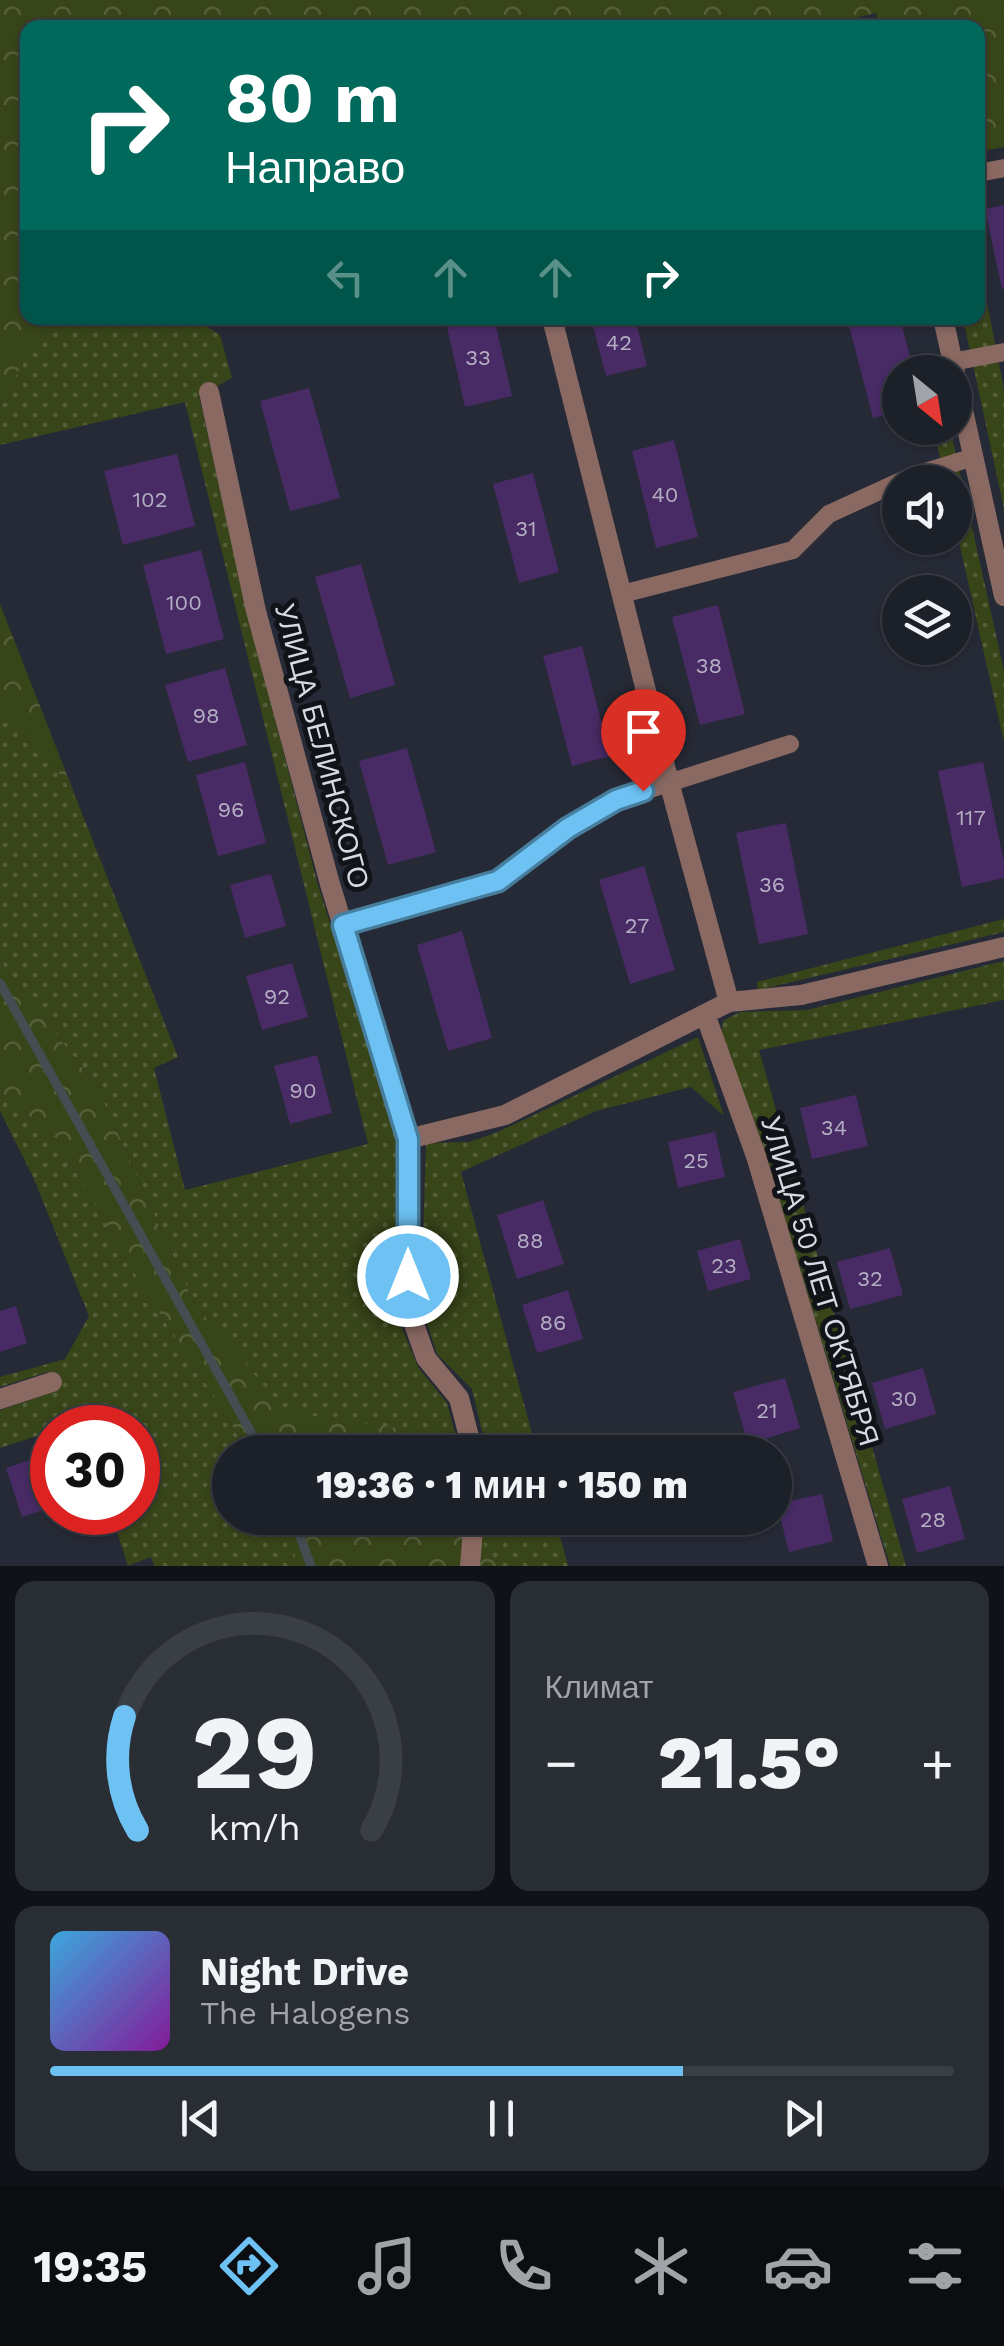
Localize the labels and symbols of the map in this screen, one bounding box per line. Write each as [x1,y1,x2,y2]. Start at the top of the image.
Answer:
house number: 42 [606,330,632,355]
house number: 33 [465,345,491,370]
north arrow [882,355,972,445]
house number: 40 [651,482,679,507]
house number: 102 [132,487,168,512]
house number: 31 [515,516,537,541]
house number: 100 [166,590,202,615]
street label: УЛИЦА БЕЛИНСКОГО [268,600,376,892]
house number: 38 [696,653,722,678]
pin [601,689,686,792]
house number: 98 [192,703,220,728]
house number: 96 [218,797,244,822]
house number: 117 [956,805,986,830]
house number: 36 [759,872,785,897]
house number: 27 [625,913,649,938]
house number: 92 [264,984,290,1009]
house number: 90 [289,1078,317,1103]
street label: УЛИЦА 50 ЛЕТ ОКТЯБРЯ [754,1112,886,1450]
house number: 34 [821,1115,847,1140]
house number: 25 [683,1148,709,1173]
position arrow [356,1224,460,1328]
house number: 88 [516,1228,544,1253]
house number: 23 [711,1253,737,1278]
house number: 32 [857,1266,883,1291]
house number: 86 [540,1310,566,1335]
house number: 30 [891,1386,917,1411]
house number: 21 [756,1398,778,1423]
speed limit sign: 30 [30,1405,160,1535]
house number: 28 [920,1507,946,1532]

